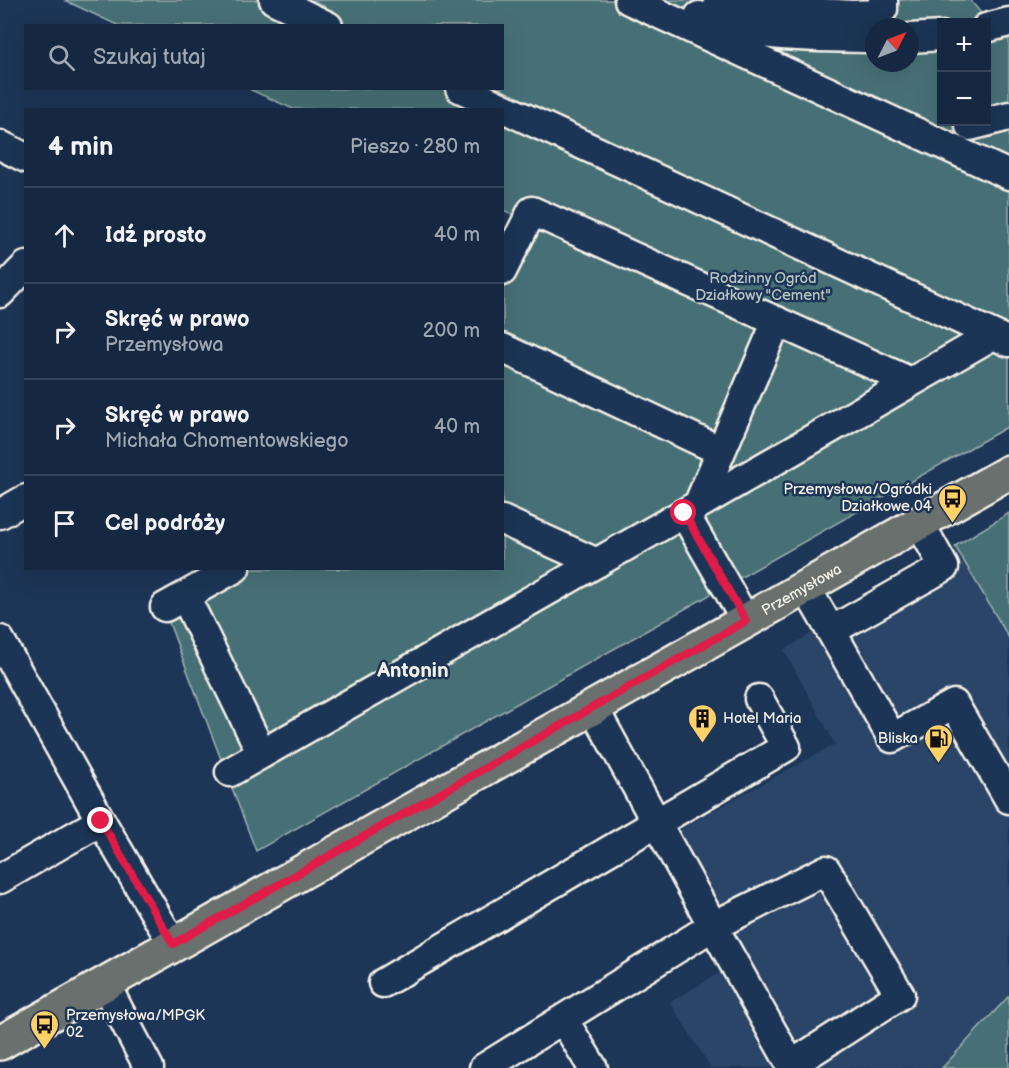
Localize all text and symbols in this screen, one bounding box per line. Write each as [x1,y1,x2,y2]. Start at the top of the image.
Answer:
north arrow [865,18,919,72]
map controls [937,18,991,126]
button: + [937,18,991,72]
search box [24,24,504,90]
icon: search [45,41,78,74]
text: Szukaj tutaj [93,44,206,71]
button: − [937,72,991,126]
text: 4 min [48,132,113,163]
text: Pieszo · 280 m [350,135,480,159]
icon: ahead [48,219,81,252]
text: Idź prosto [105,222,207,249]
text: 40 m [434,223,480,247]
park label: Rodzinny Ogród Działkowy "Cement" [695,269,831,305]
text: Skręć w prawo [105,306,250,333]
icon: right [48,315,81,348]
text: 200 m [423,319,480,343]
text: Przemysłowa [105,333,224,357]
text: Skręć w prawo [105,402,250,429]
icon: right [48,411,81,444]
text: 40 m [434,415,480,439]
text: Michała Chomentowskiego [105,429,349,453]
place label: Przemysłowa/Ogródki Działkowe 04 [783,480,932,516]
bus stop icon: Przemysłowa/Ogródki Działkowe 04 [937,482,969,524]
route start [670,499,696,525]
icon: arrive [48,507,81,540]
text: Cel podróży [105,510,225,537]
street label: Przemysłowa [758,560,845,620]
district label: Antonin [376,658,449,683]
building icon: Hotel Maria [686,702,718,744]
place label: Hotel Maria [723,709,802,728]
fuel station icon: Bliska [923,722,955,764]
place label: Bliska [878,729,918,748]
route end [87,807,113,833]
place label: Przemysłowa/MPGK 02 [66,1006,205,1042]
bus stop icon: Przemysłowa/MPGK 02 [29,1008,61,1050]

